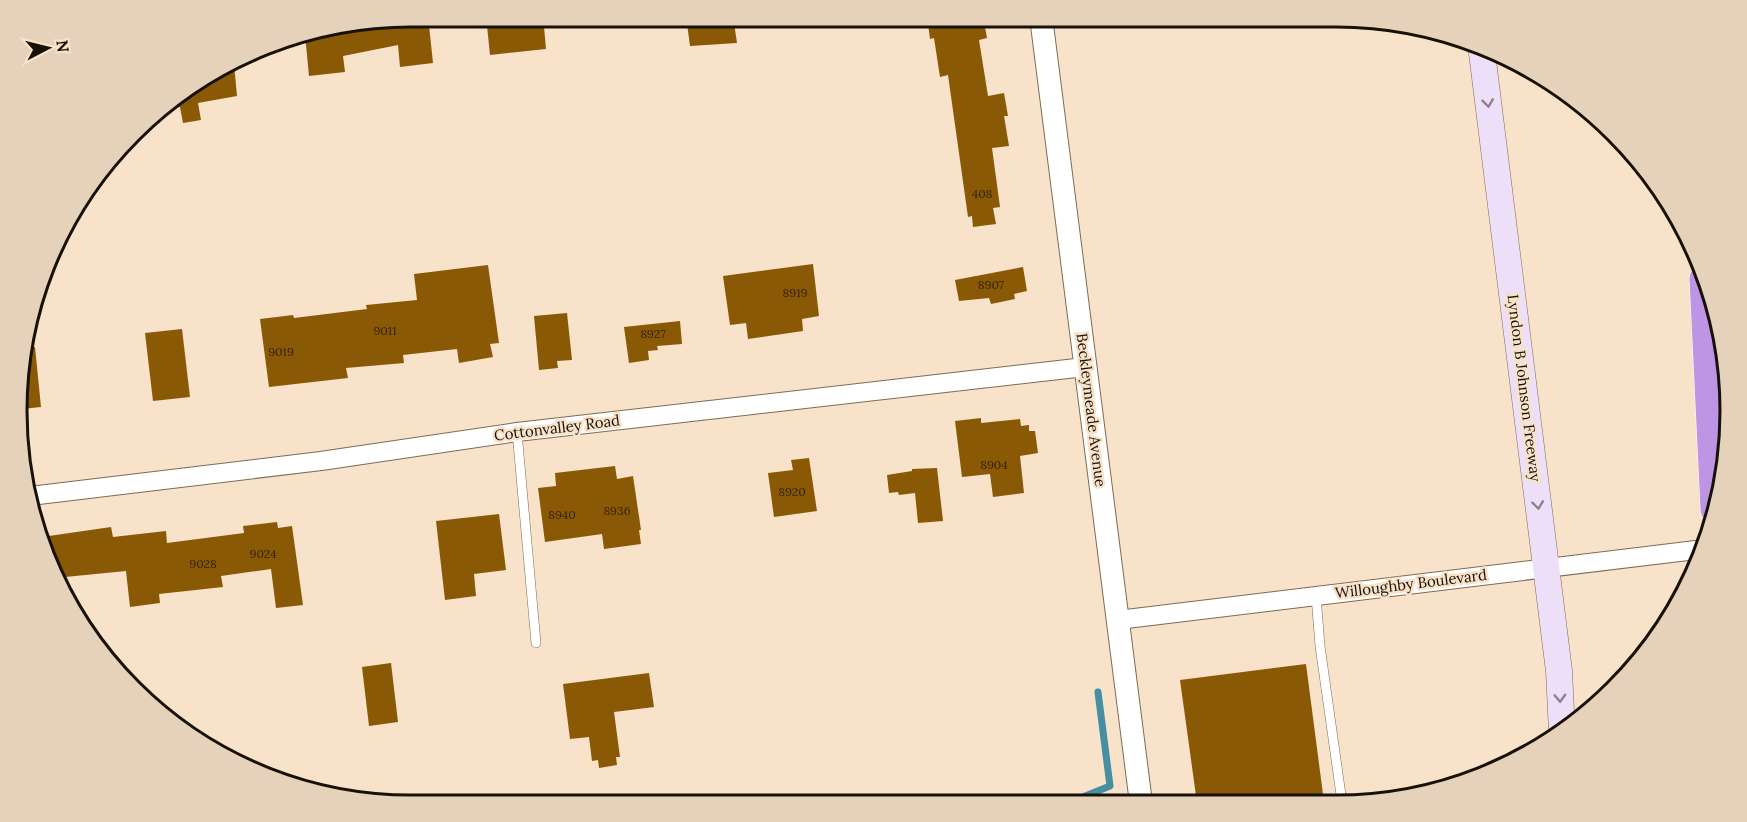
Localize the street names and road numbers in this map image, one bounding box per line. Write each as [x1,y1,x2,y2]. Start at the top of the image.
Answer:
street label: Lyndon B Johnson Freeway [1504,293,1545,483]
street label: Beckleymeade Avenue [1073,332,1110,488]
street label: Cottonvalley Road [493,410,621,445]
street label: Willoughby Boulevard [1334,565,1488,602]

